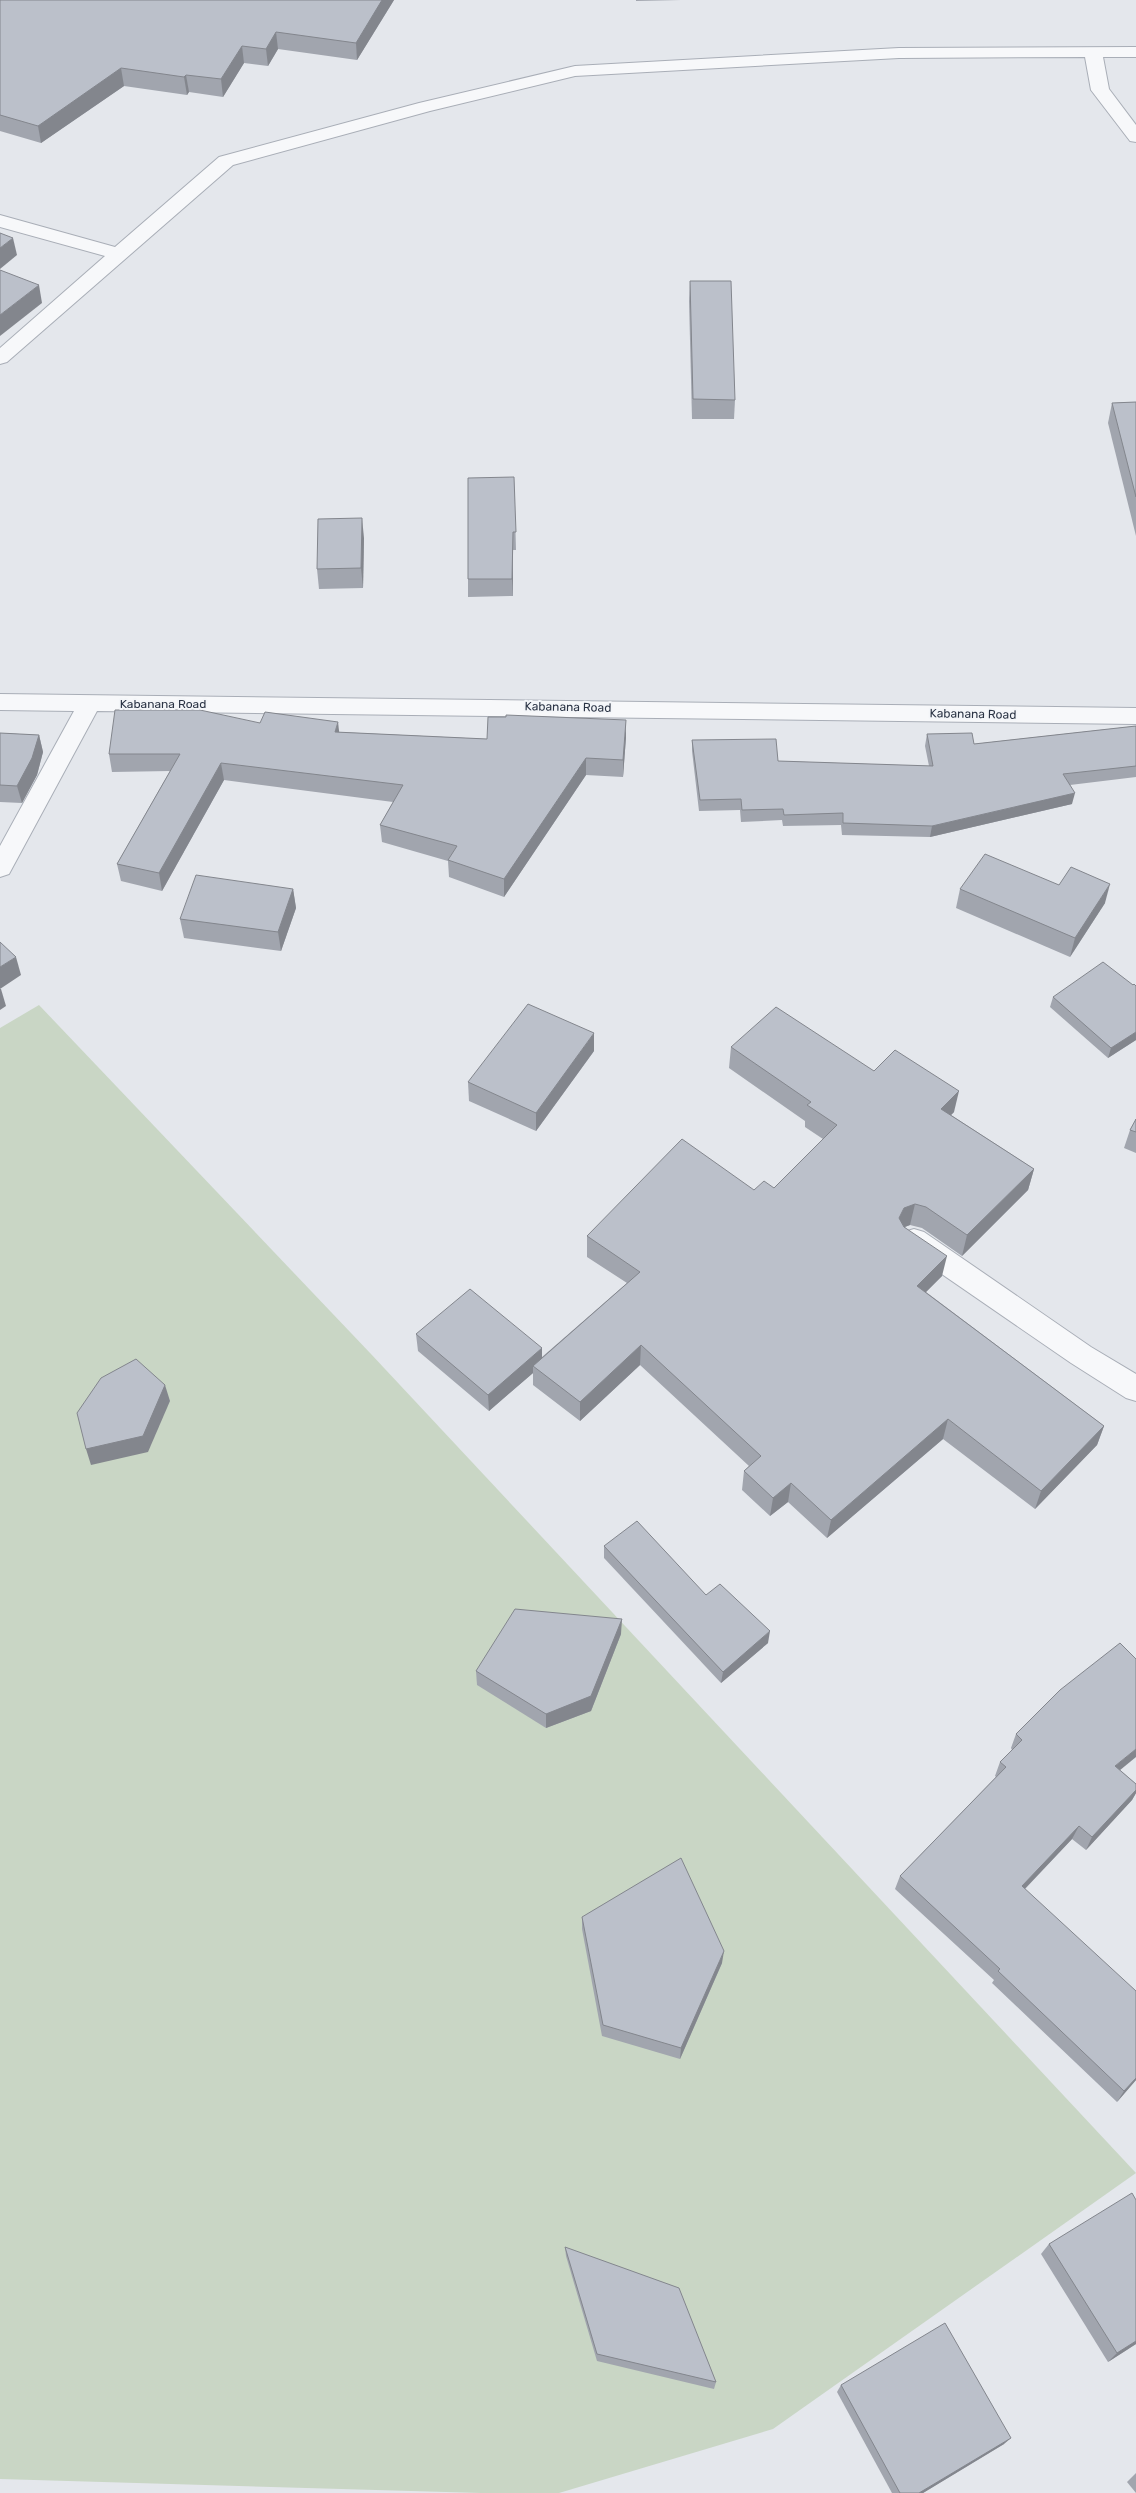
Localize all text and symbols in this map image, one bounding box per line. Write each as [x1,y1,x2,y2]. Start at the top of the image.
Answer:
street label: Kabanana Road [120,697,206,711]
street label: Kabanana Road [525,699,611,715]
street label: Kabanana Road [930,706,1016,722]

